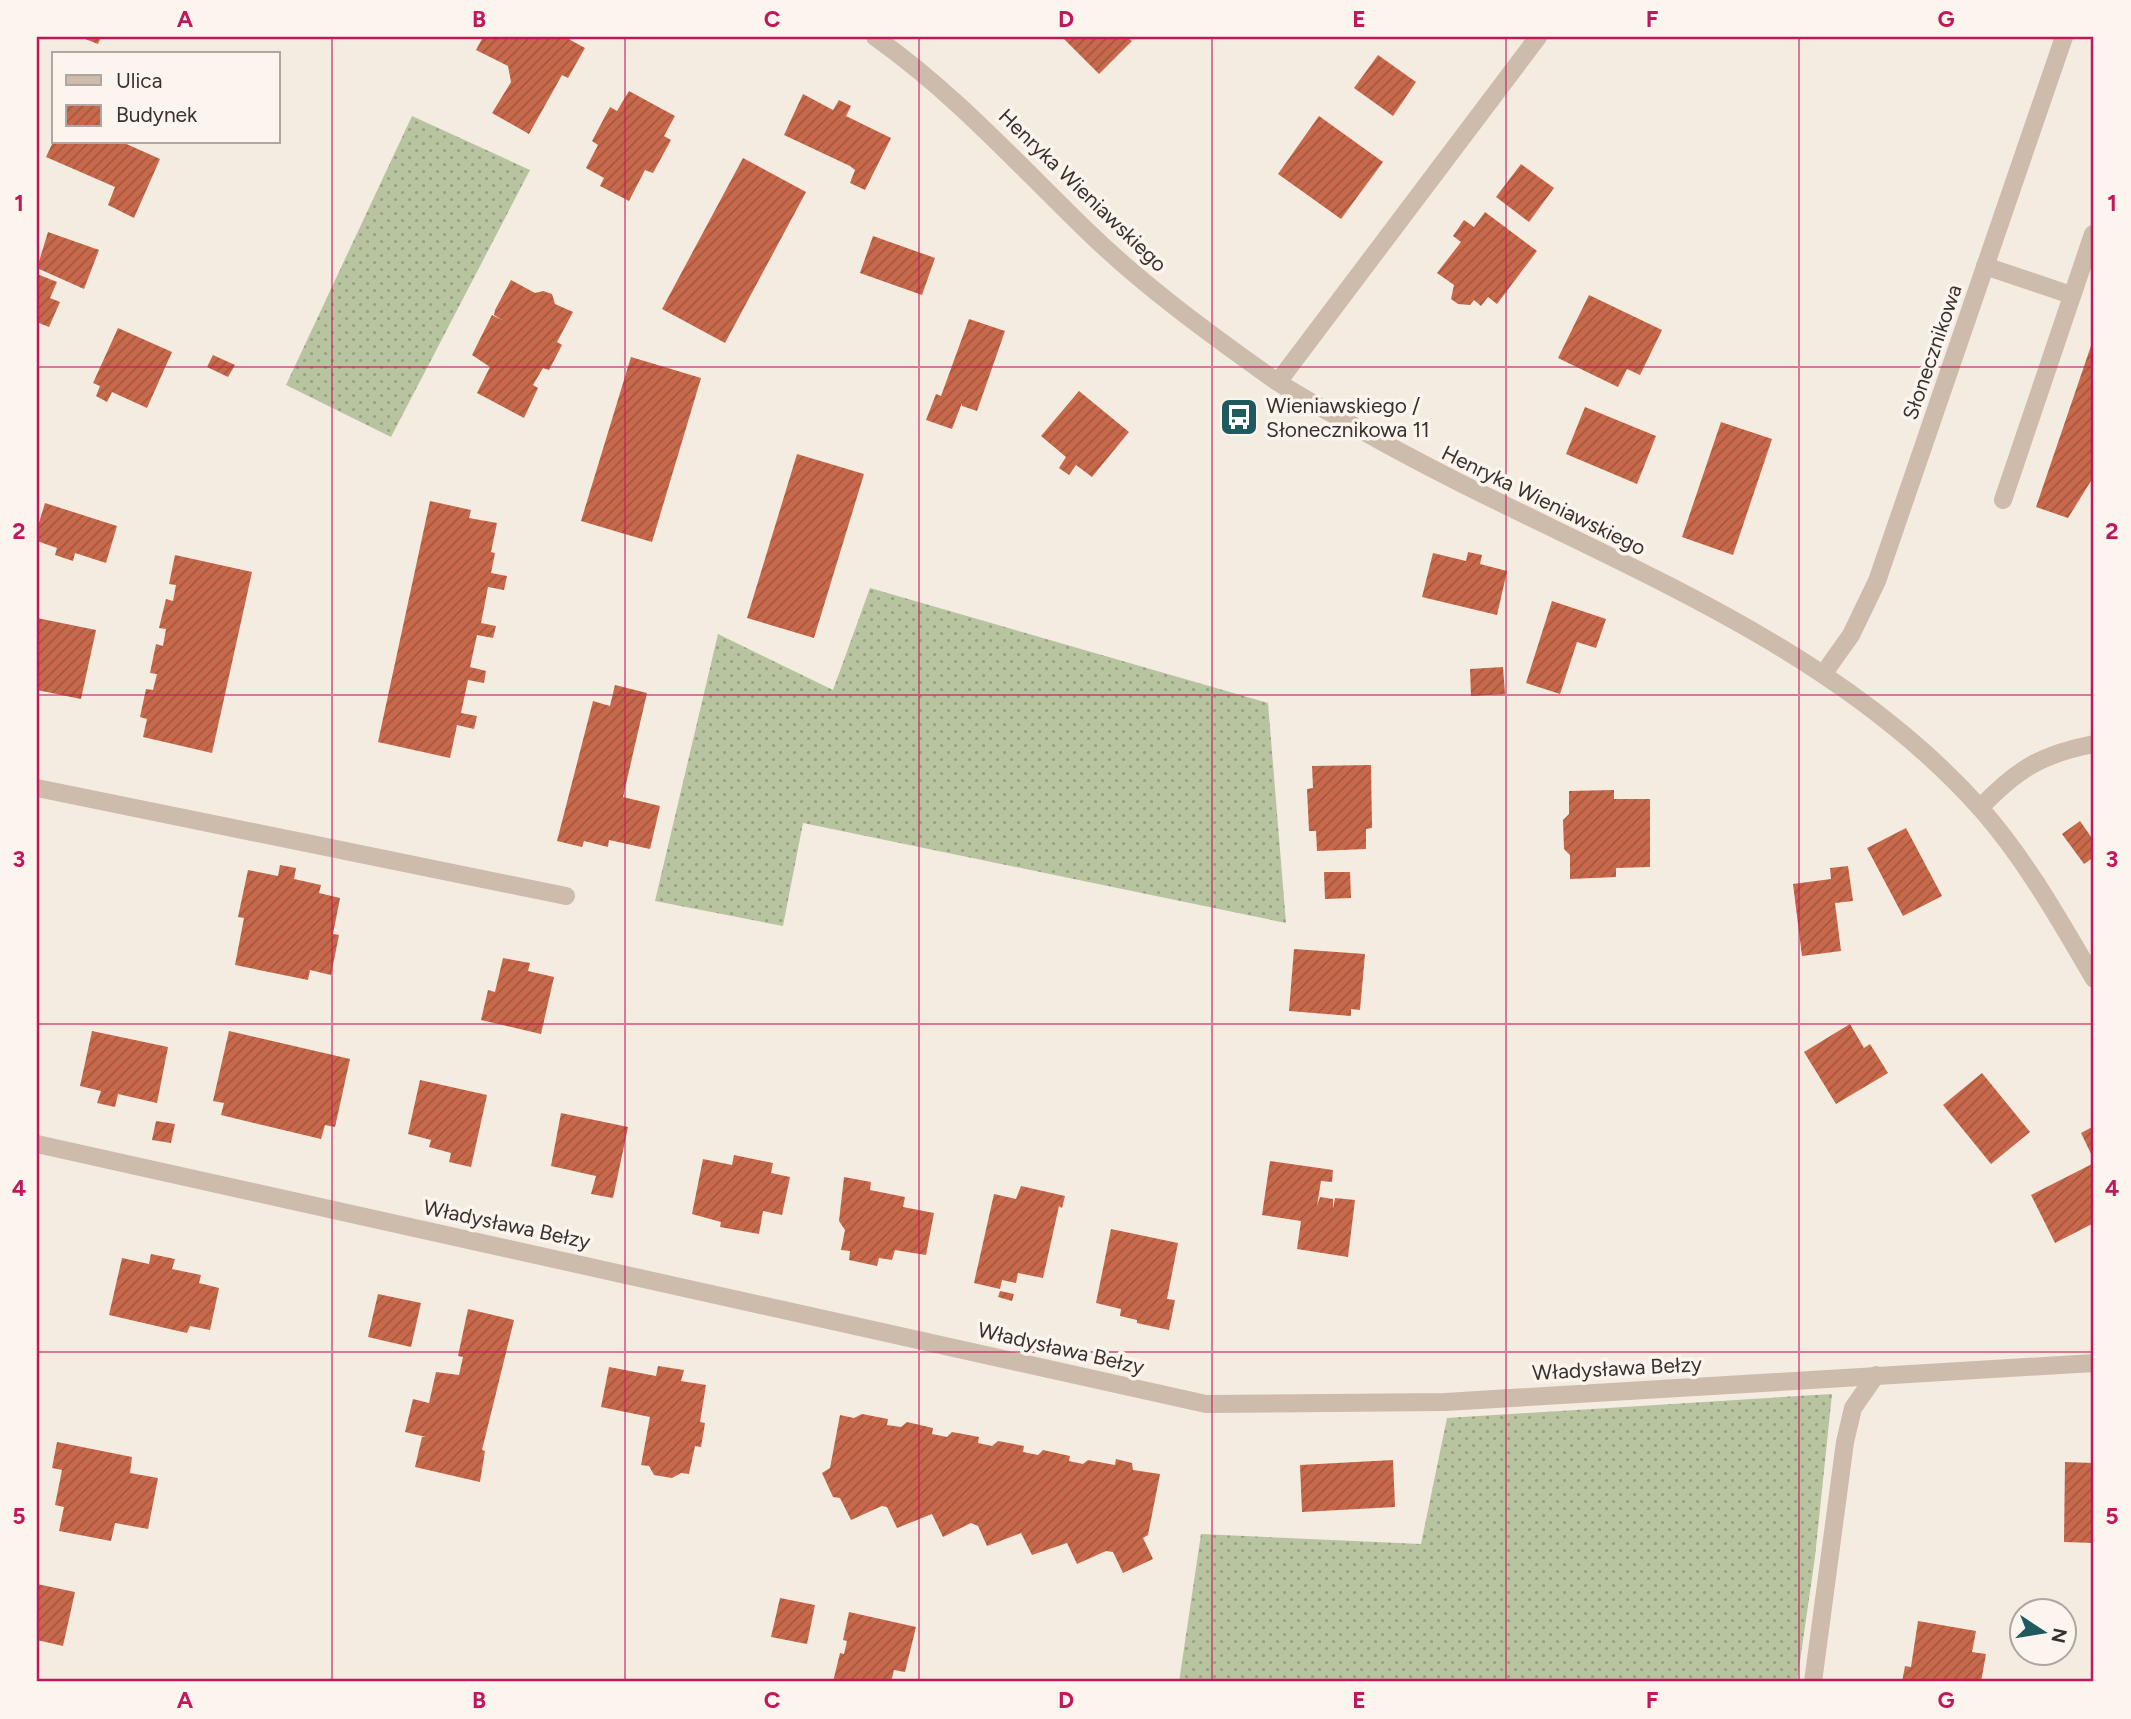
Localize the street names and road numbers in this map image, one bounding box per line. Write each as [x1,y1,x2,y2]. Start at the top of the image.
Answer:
street label: Henryka Wieniawskiego [994,103,1172,277]
street label: Słonecznikowa [1897,281,1967,423]
street label: Henryka Wieniawskiego [1438,440,1650,560]
street label: Władysława Bełzy [421,1194,593,1254]
street label: Władysława Bełzy [975,1317,1147,1379]
street label: Władysława Bełzy [1531,1351,1703,1385]

